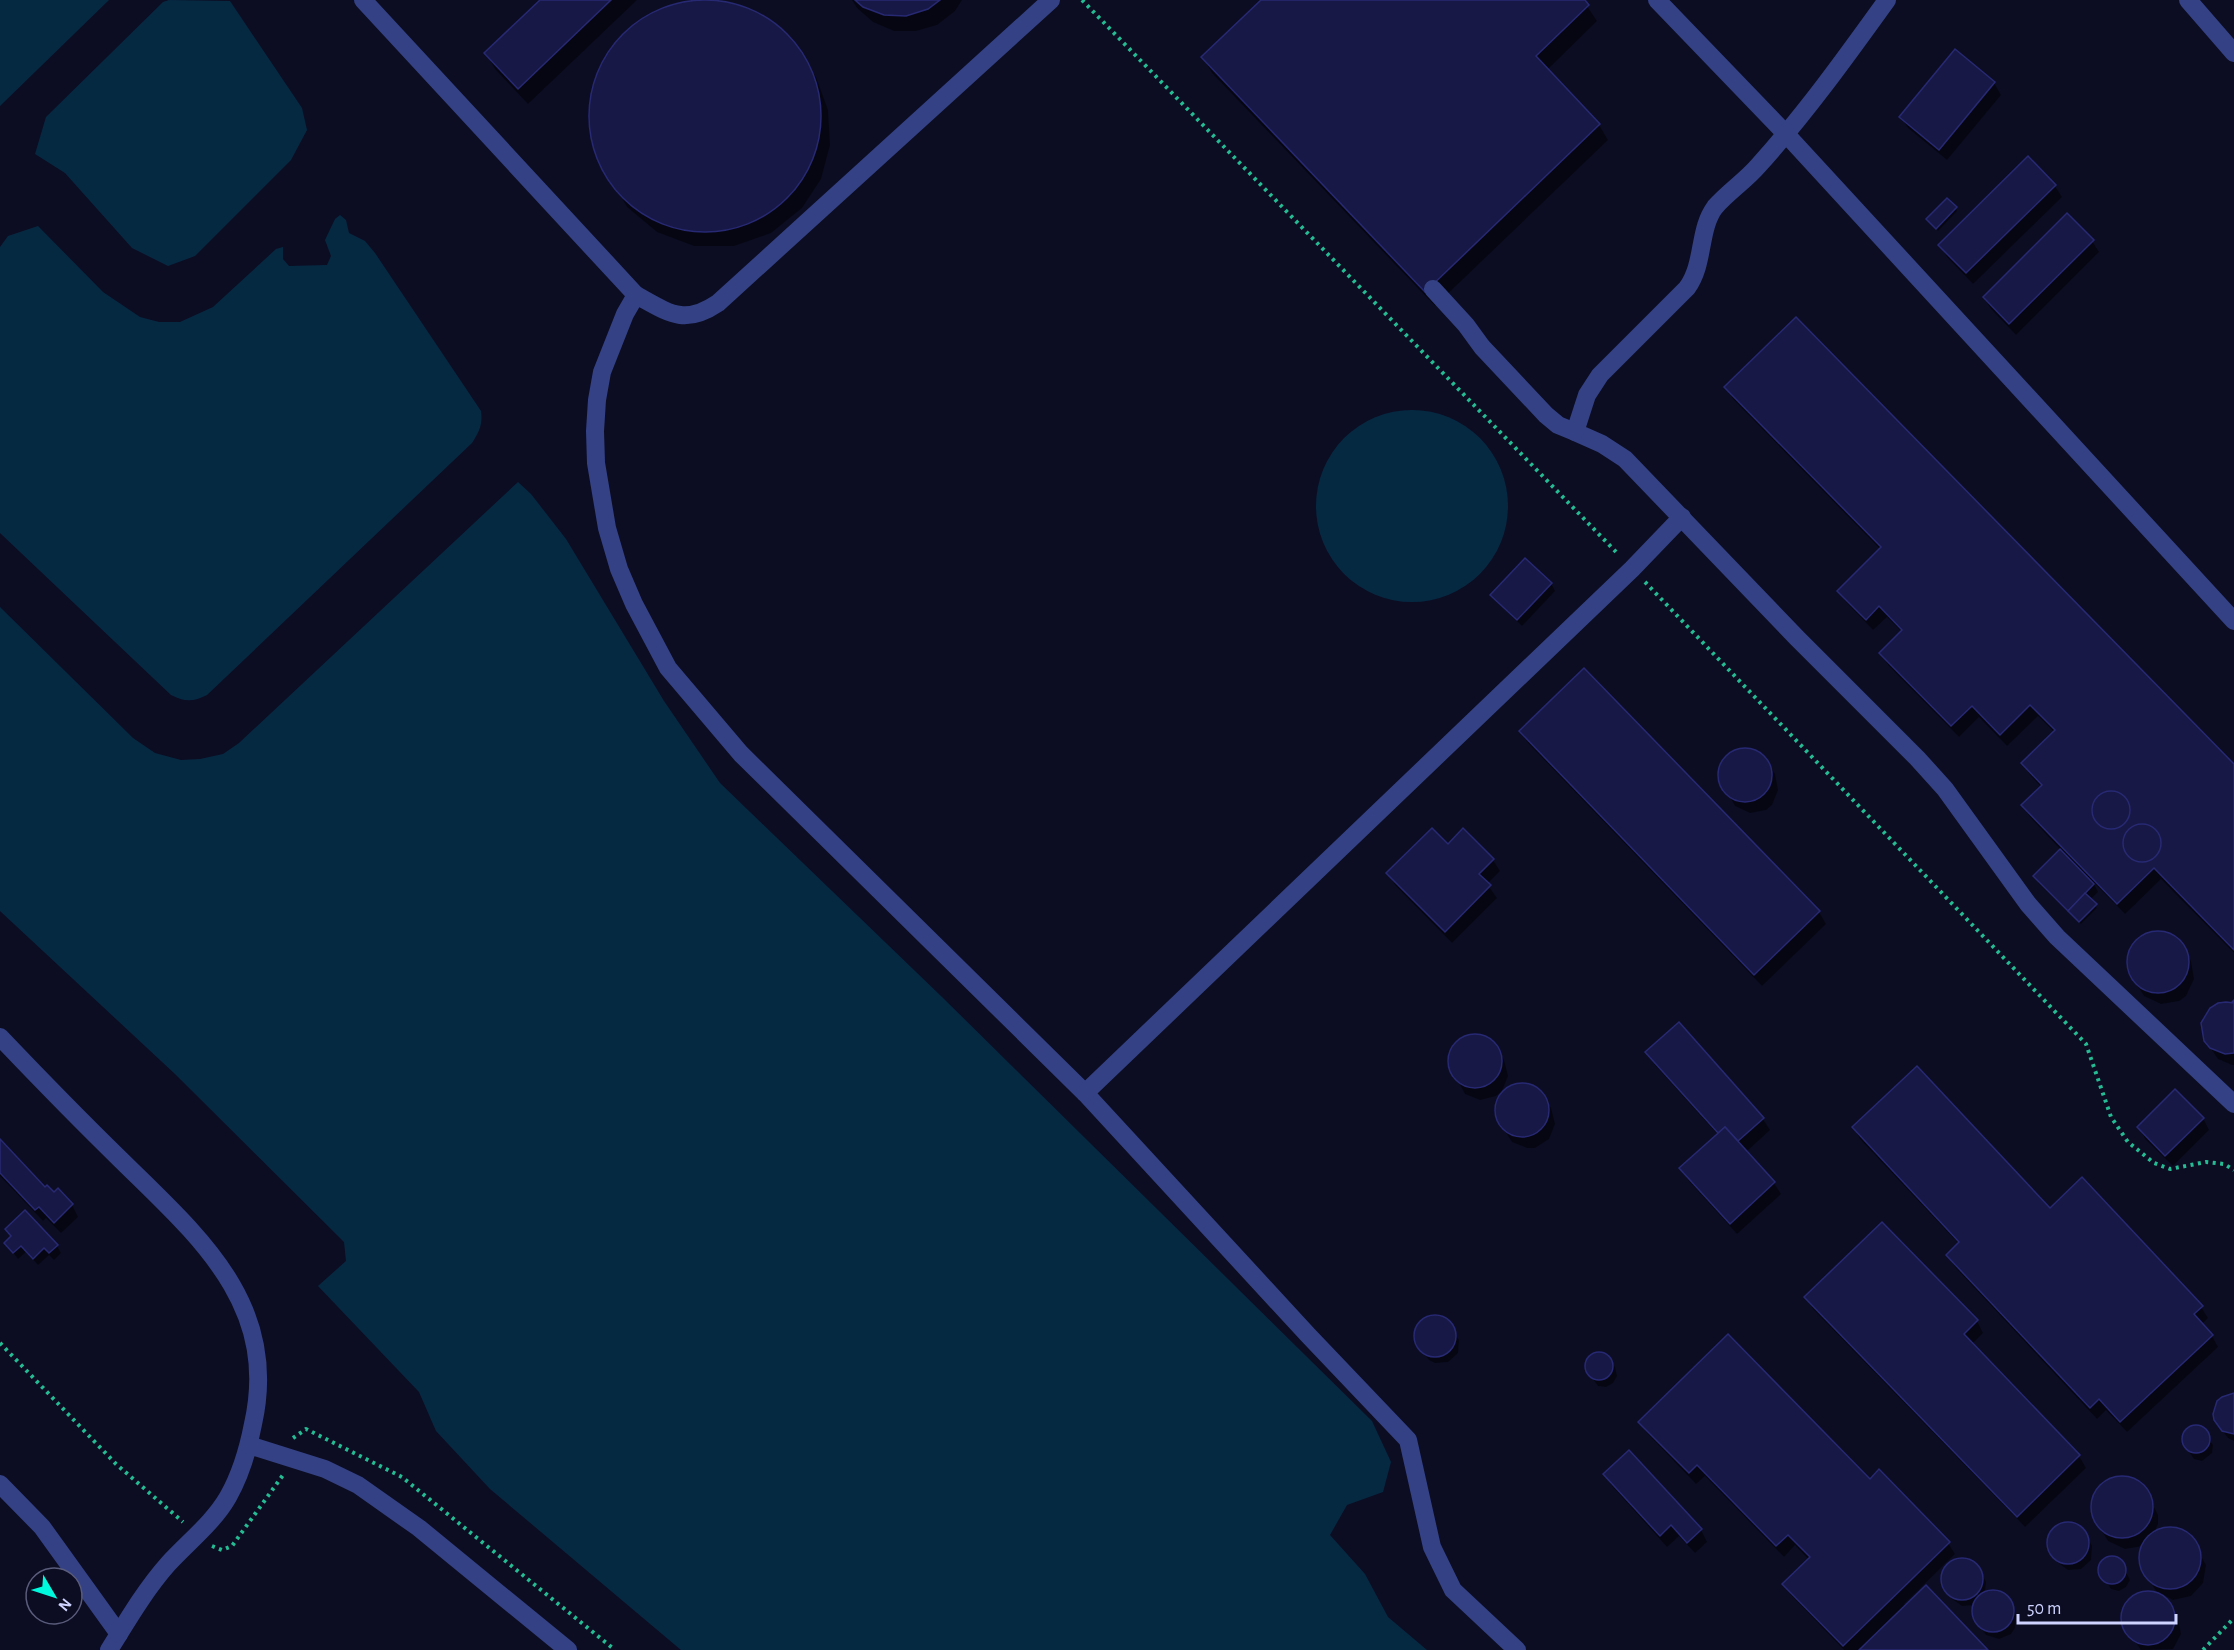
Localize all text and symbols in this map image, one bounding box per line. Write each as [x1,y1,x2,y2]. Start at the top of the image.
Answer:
north arrow [24,1566,84,1626]
scale bar [2018,1587,2176,1625]
text: N [55,1595,75,1614]
text: 50 m [2027,1600,2061,1618]

